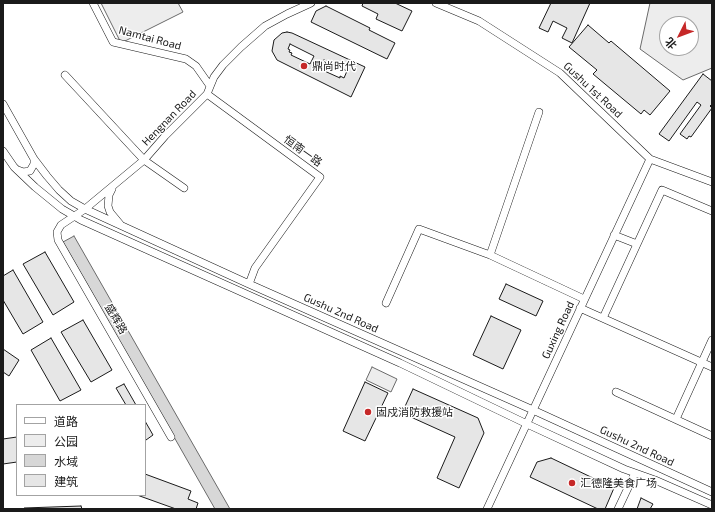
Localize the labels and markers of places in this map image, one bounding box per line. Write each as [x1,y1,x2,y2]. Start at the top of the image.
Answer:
place label: 鼎尚时代 [312,59,356,73]
marker: 鼎尚时代 [299,61,309,71]
place label: 固戍消防救援站 [376,405,453,419]
marker: 固戍消防救援站 [363,407,373,417]
place label: 汇德隆美食广场 [580,476,657,490]
marker: 汇德隆美食广场 [567,478,577,488]

